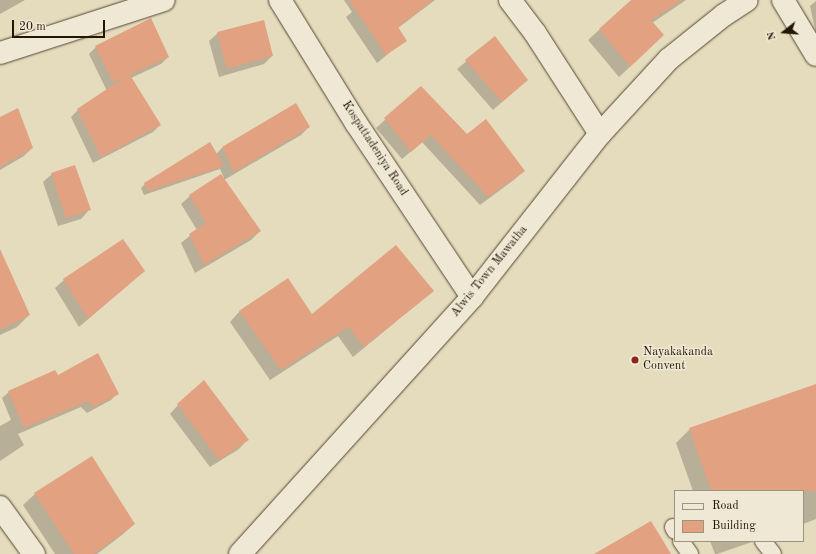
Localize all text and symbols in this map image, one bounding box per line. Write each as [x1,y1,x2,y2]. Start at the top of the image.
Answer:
scale bar [14,12,107,38]
north arrow [764,12,804,52]
text: 20 m [19,21,46,33]
text: N [766,30,779,41]
street label: Kospattadeniya Road [338,99,410,199]
street label: Alwis Town Mawatha [449,223,531,321]
place label: Nayakakanda Convent [643,346,713,374]
marker: Nayakakanda Convent [630,355,640,365]
legend [674,490,804,542]
text: Road [712,500,739,512]
text: Building [712,520,756,532]

